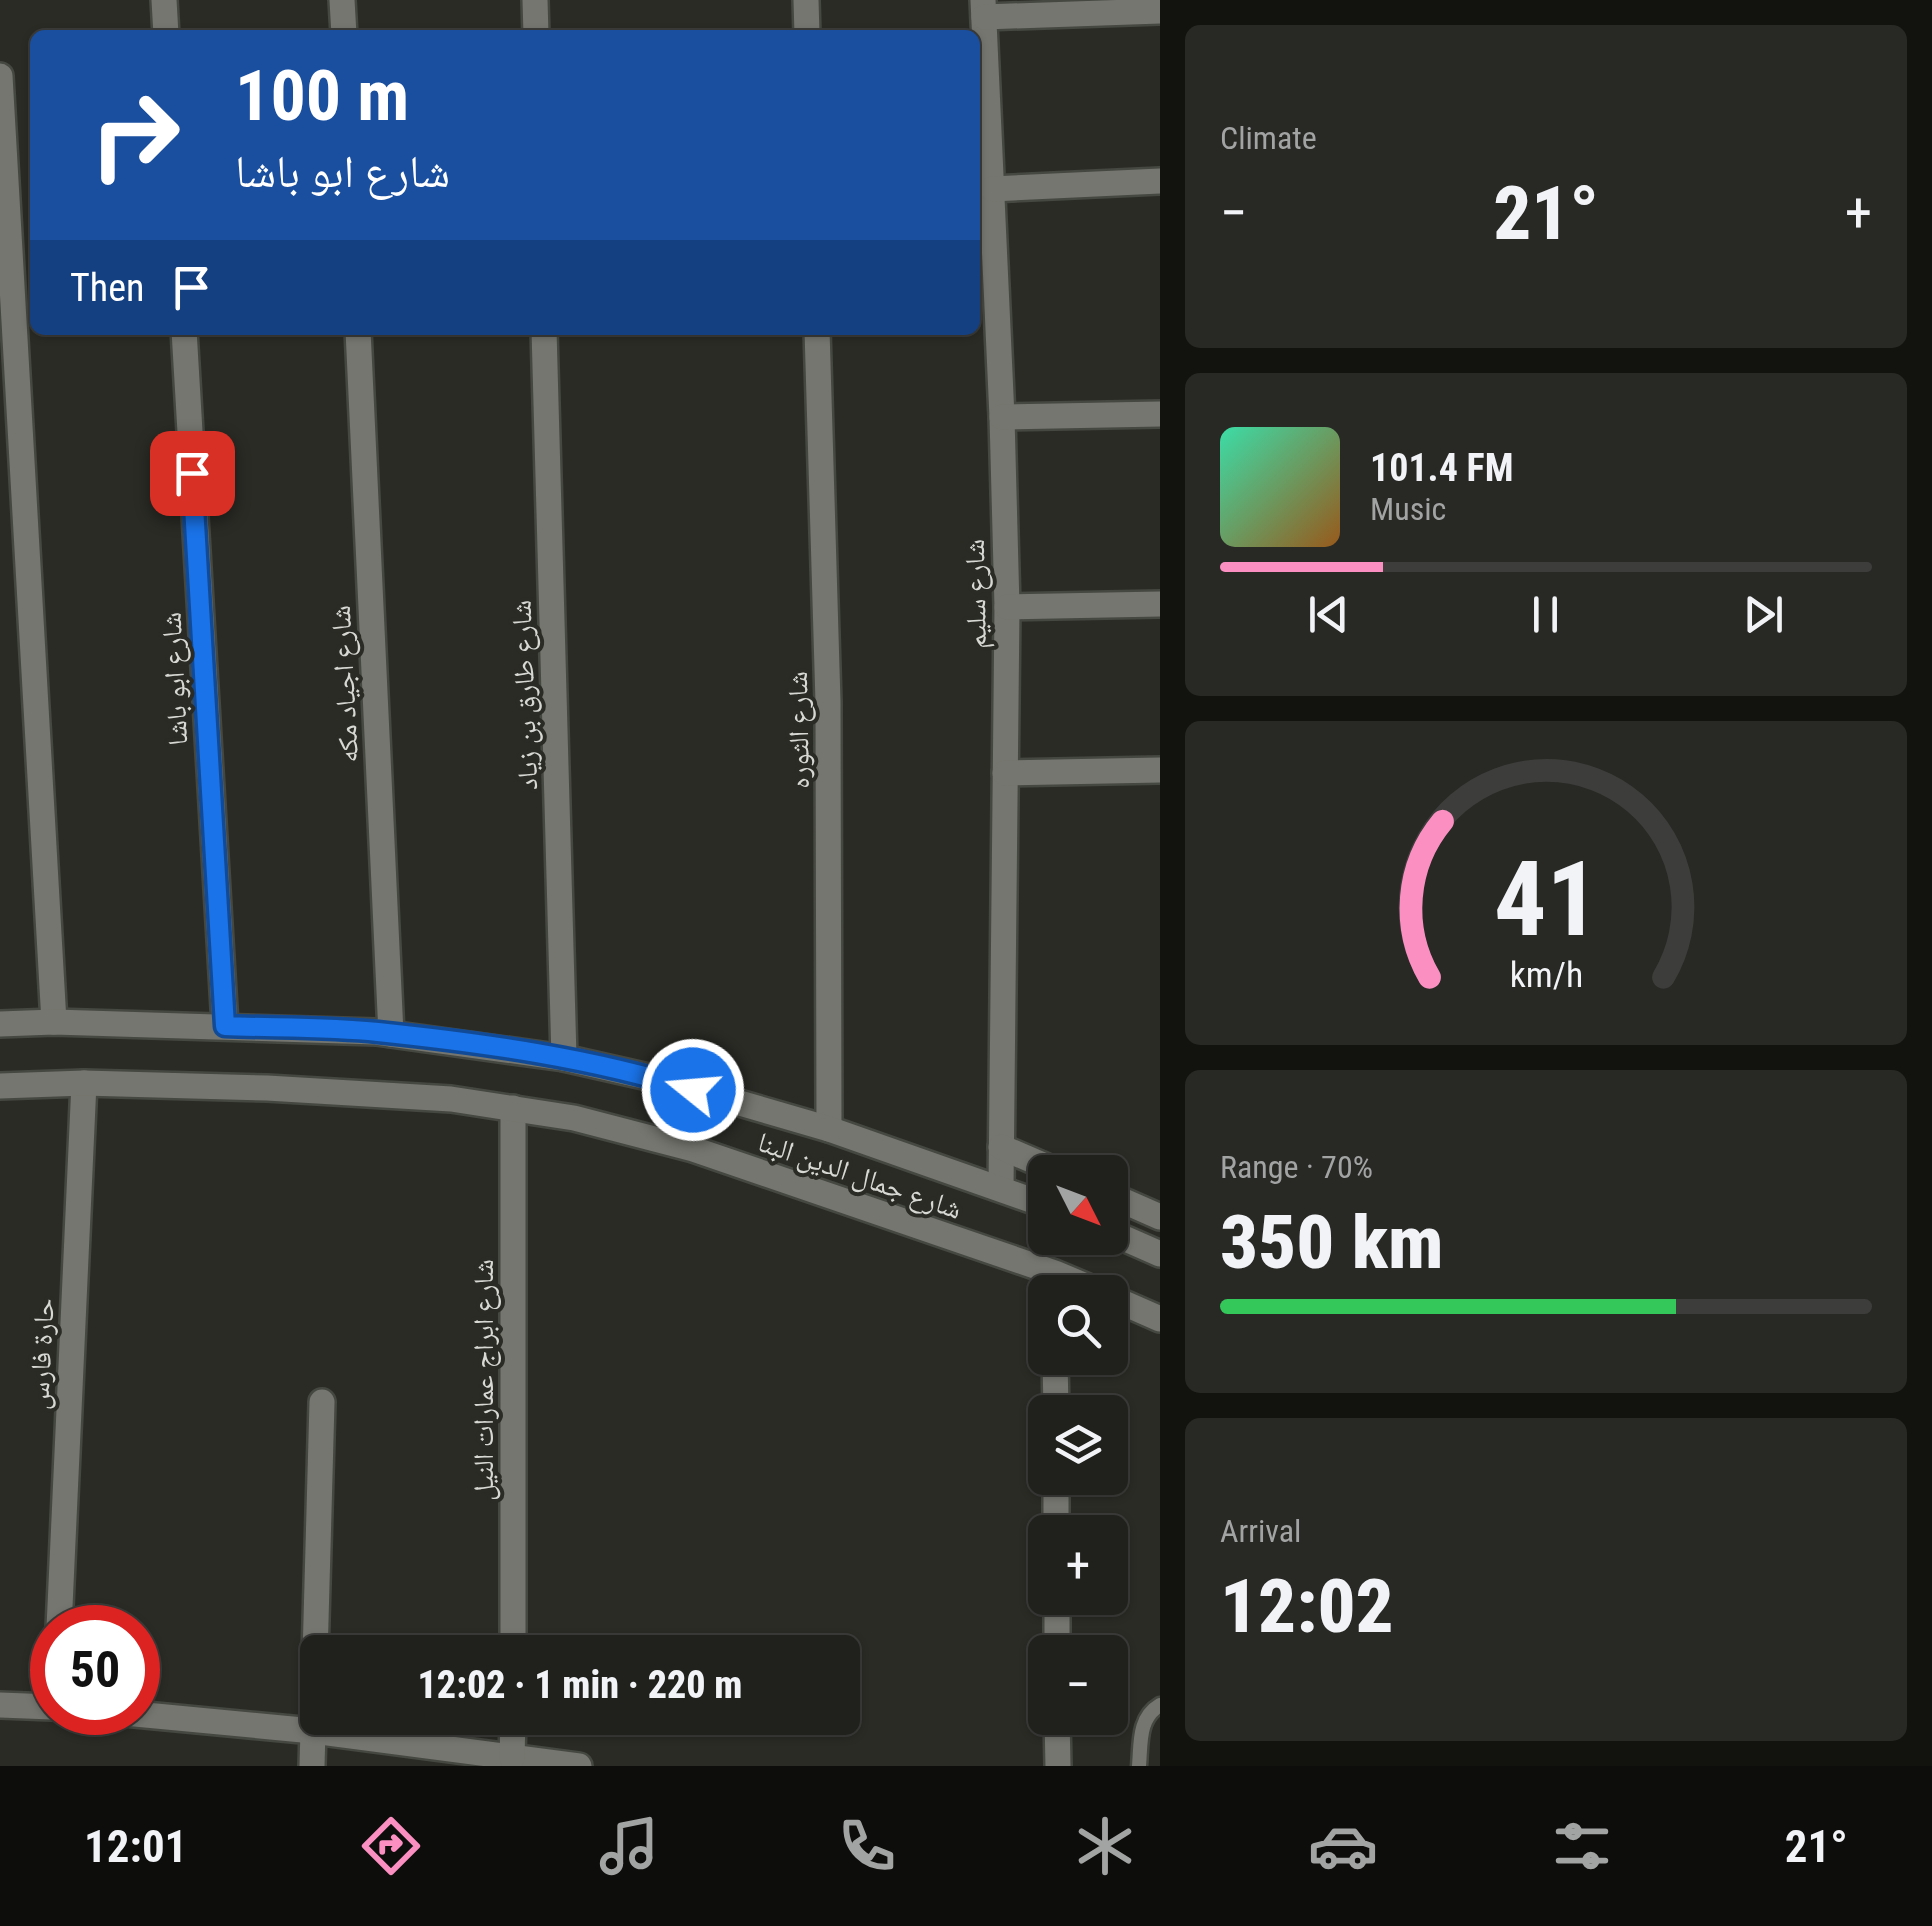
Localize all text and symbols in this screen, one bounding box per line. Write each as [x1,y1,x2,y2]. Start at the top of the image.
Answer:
text: 100 m [235,55,409,137]
icon: right [70,70,200,200]
text: Climate [1220,119,1317,157]
text: شارع ابو باشا [235,145,450,198]
text: 21° [1493,169,1599,257]
text: − [1220,181,1248,245]
text: + [1845,181,1872,245]
icon: arrive [164,260,219,315]
text: Then [70,266,144,310]
pin [150,431,235,516]
icon: arrive [165,446,220,501]
text: 101.4 FM [1370,446,1514,490]
text: Music [1370,490,1446,528]
street label: شارع سليم [958,539,995,649]
icon: previous [1301,587,1356,642]
icon: pause [1518,587,1573,642]
icon: next [1736,587,1791,642]
street label: شارع طارق بن زياد [505,599,545,791]
street label: شارع اجياد مكه [324,604,366,764]
street label: شارع ابو باشا [155,611,195,747]
street label: شارع الثوره [781,671,817,789]
text: 41 [1493,839,1599,960]
text: km/h [1509,954,1583,996]
position arrow [641,1038,745,1142]
street label: شارع جمال الدين البنا [753,1125,966,1227]
text: Range · 70% [1220,1148,1373,1186]
north arrow [1028,1155,1128,1255]
map controls [1028,1155,1128,1735]
text: 350 km [1220,1198,1443,1286]
street label: شارع ابراج عمارات النيل [467,1259,501,1501]
button: search [1028,1275,1128,1375]
street label: حارة فارس [22,1297,62,1411]
button: layers [1028,1395,1128,1495]
text: Arrival [1220,1512,1301,1550]
button: + [1028,1515,1128,1615]
text: 12:02 [1220,1562,1394,1650]
speed limit sign: 50 [30,1605,160,1735]
button: − [1028,1635,1128,1735]
text: 12:02 · 1 min · 220 m [418,1663,742,1707]
icon: directions [356,1811,426,1881]
icon: music [594,1811,664,1881]
icon: phone [832,1811,902,1881]
icon: climate [1070,1811,1140,1881]
icon: car [1308,1811,1378,1881]
icon: filters [1547,1811,1617,1881]
text: 12:01 [84,1820,187,1873]
text: 21° [1785,1820,1848,1873]

